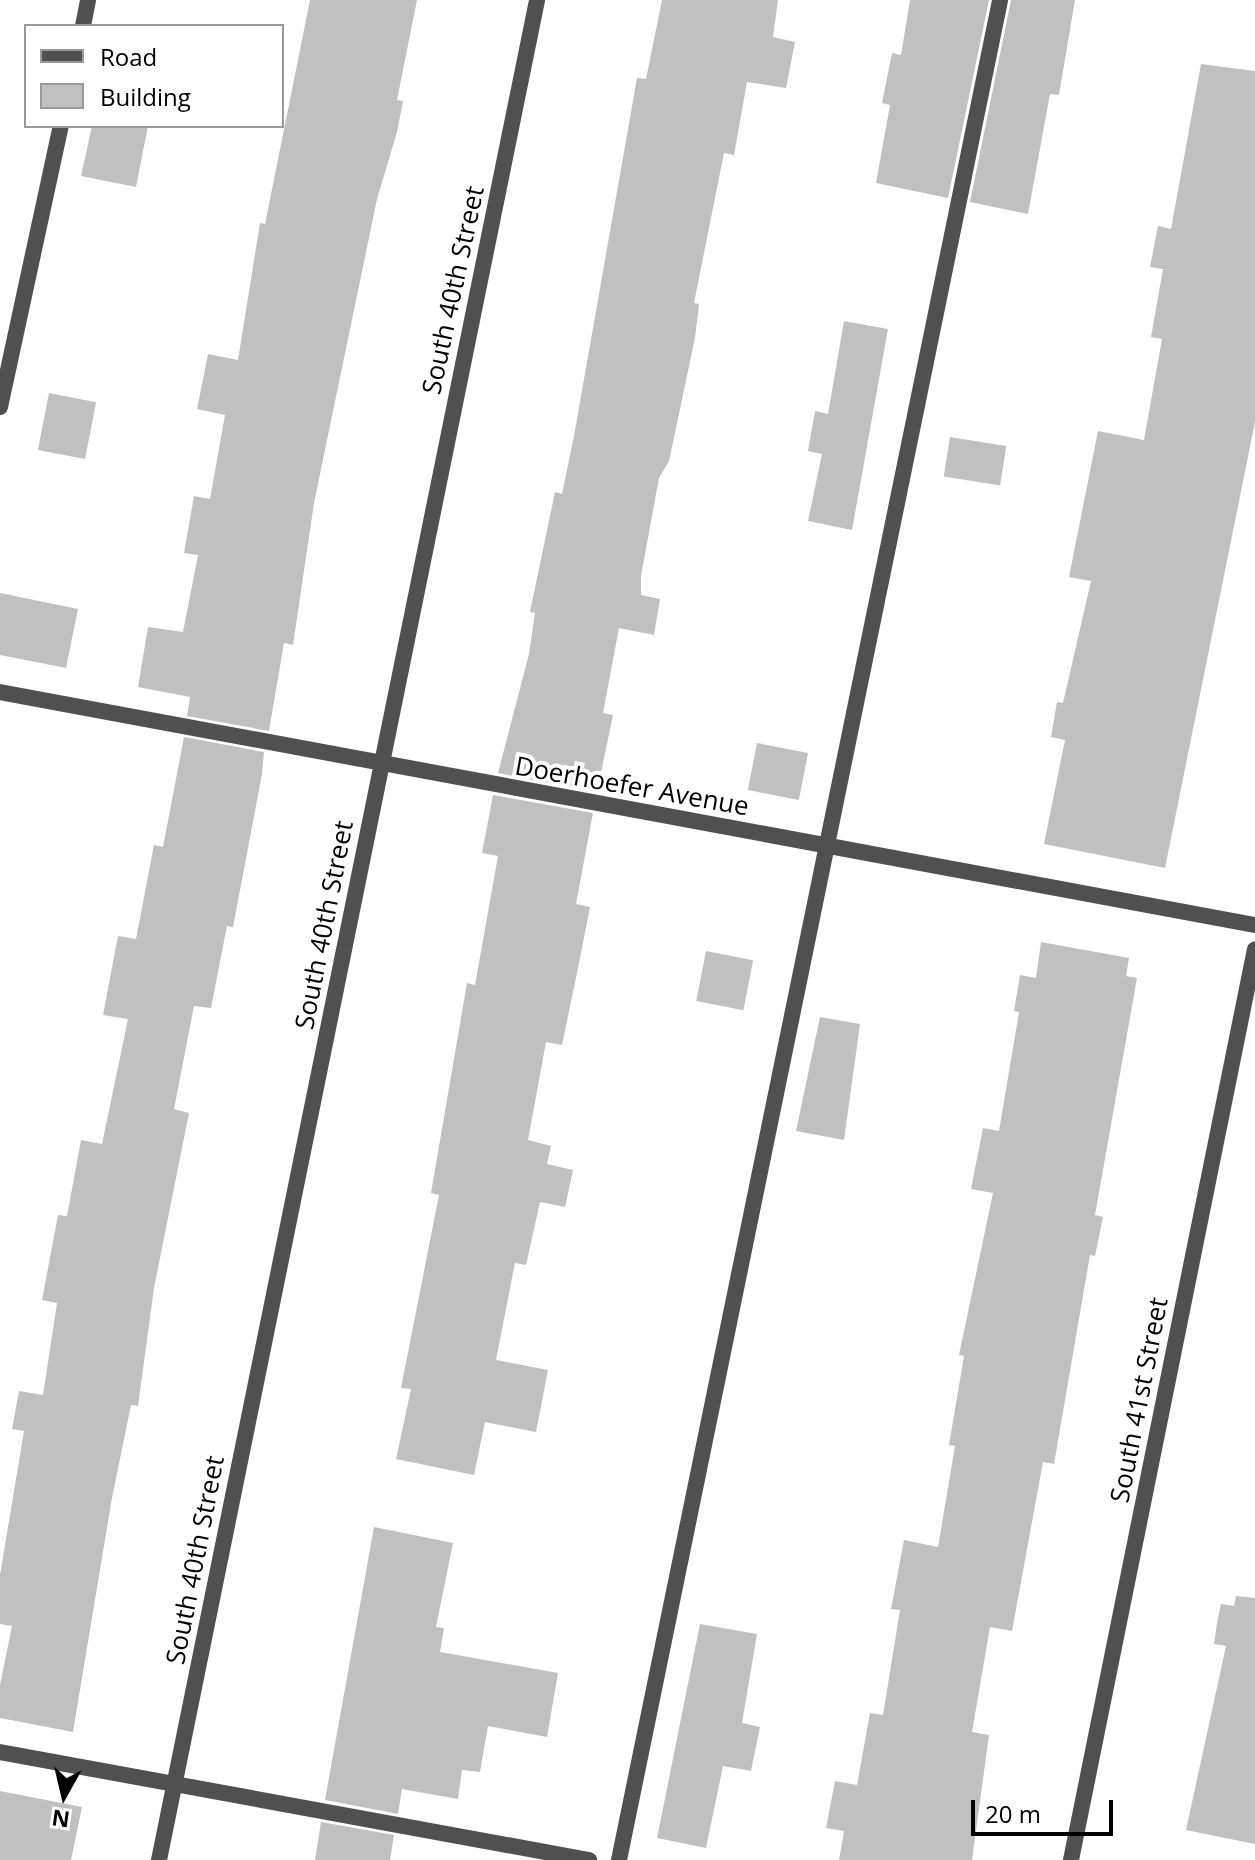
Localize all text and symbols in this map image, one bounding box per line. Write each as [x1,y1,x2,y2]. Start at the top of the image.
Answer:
legend [24,24,284,128]
text: Road [100,40,157,73]
text: Building [100,80,191,113]
street label: South 40th Street [416,183,490,397]
street label: Doerhoefer Avenue [513,750,751,822]
street label: South 40th Street [288,818,360,1032]
street label: South 41st Street [1104,1295,1174,1505]
street label: South 40th Street [159,1453,231,1667]
north arrow [24,1756,104,1836]
scale bar [975,1784,1117,1834]
text: 20 m [985,1797,1041,1830]
text: N [50,1804,72,1836]

